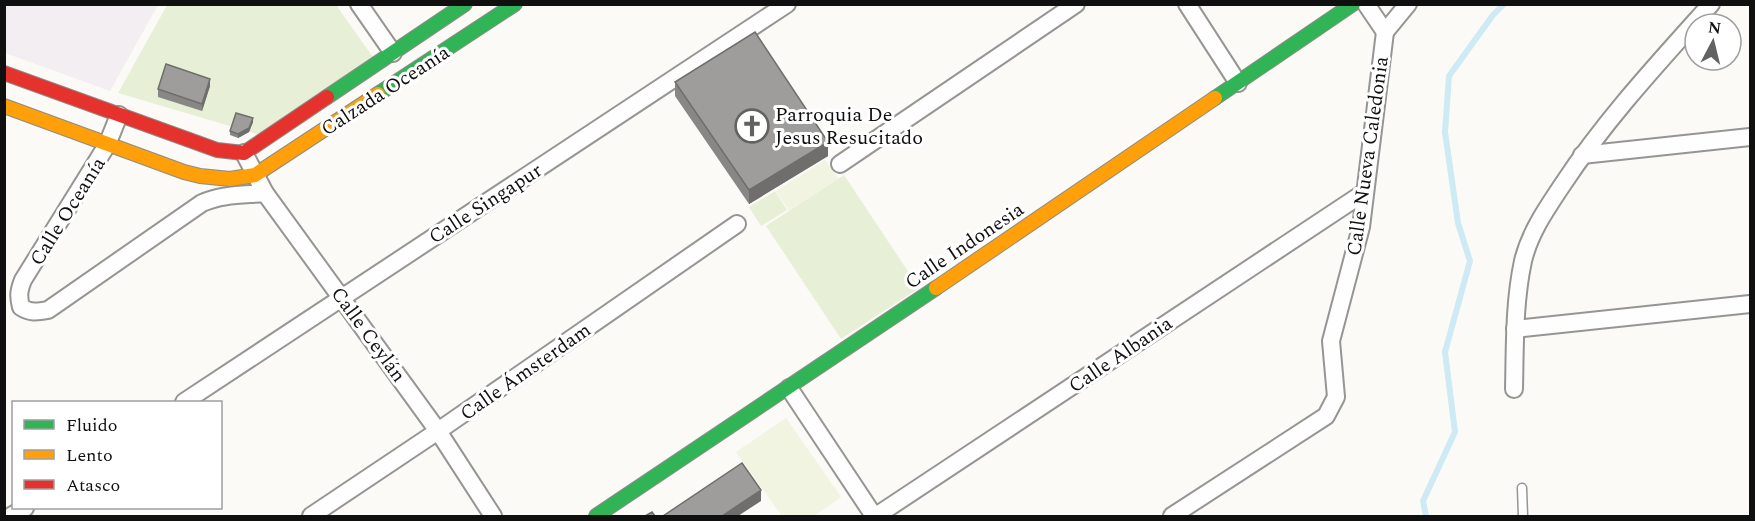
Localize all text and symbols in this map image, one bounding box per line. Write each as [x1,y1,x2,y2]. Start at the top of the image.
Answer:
north arrow [1683,12,1743,72]
text: N [1707,15,1723,41]
street label: Calzada Oceanía [315,38,456,144]
street label: Calle Nueva Caledonia [1339,54,1397,258]
place label: Parroquia De Jesus Resucitado [775,100,923,153]
church icon: Parroquia De Jesus Resucitado [734,108,770,144]
street label: Calle Oceanía [22,151,113,272]
street label: Calle Singapur [423,156,548,252]
street label: Calle Indonesia [899,195,1030,297]
street label: Calle Ceylán [323,281,413,389]
street label: Calle Albania [1062,309,1179,401]
street label: Calle Ámsterdam [454,315,597,428]
legend [12,401,222,509]
text: Fluido [66,412,118,439]
text: Lento [66,442,113,469]
text: Atasco [66,472,120,499]

